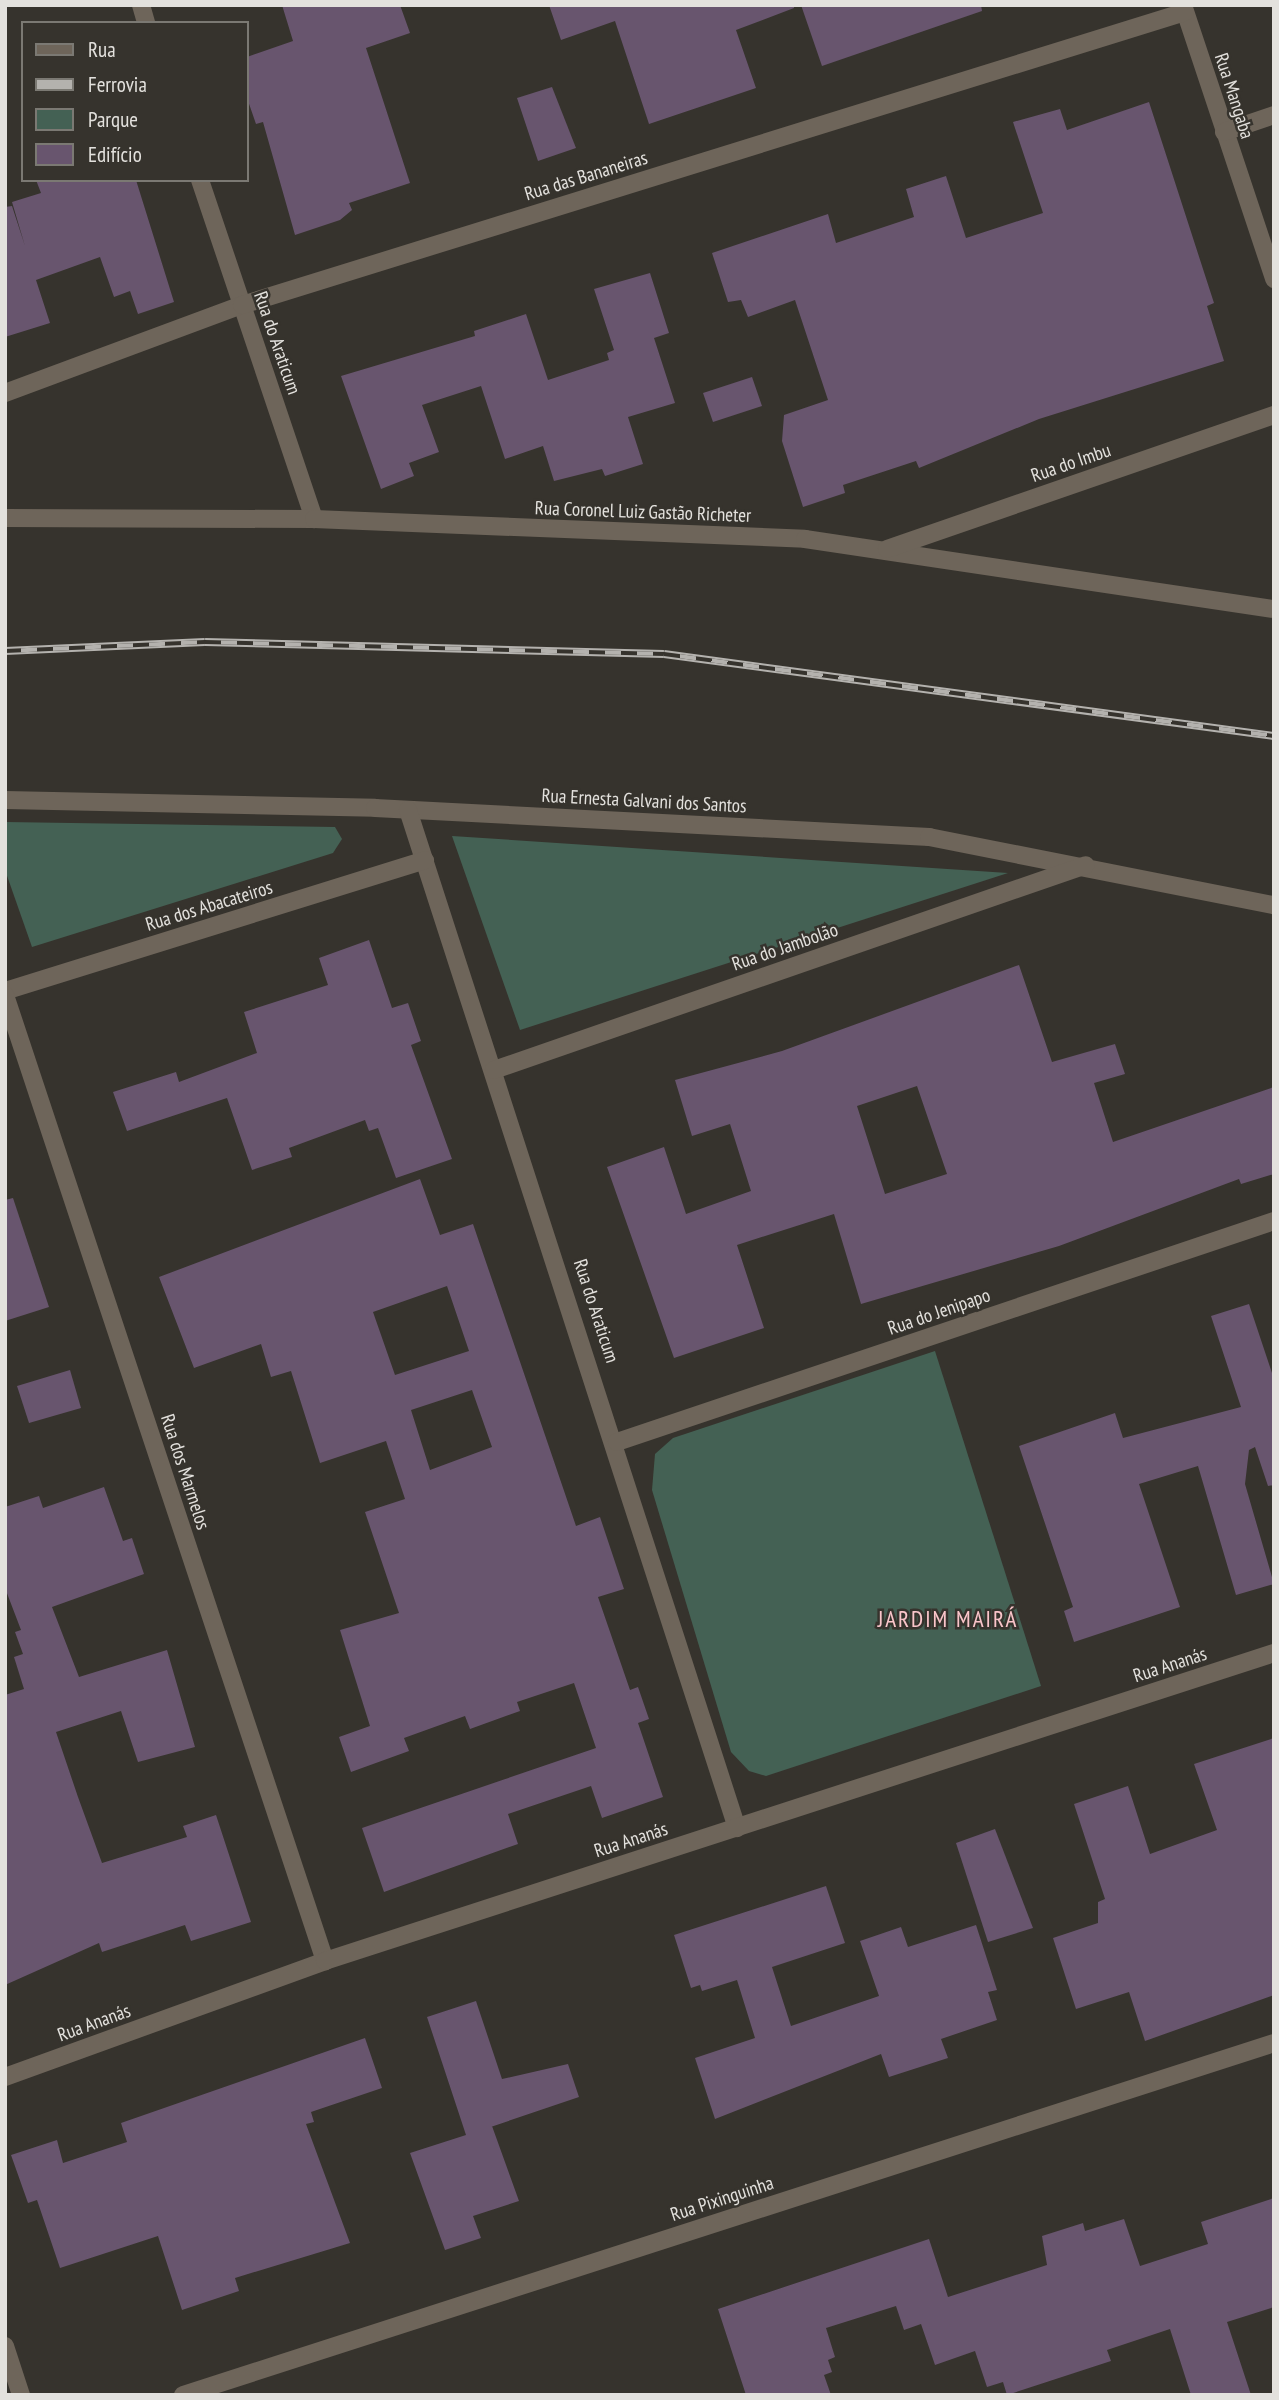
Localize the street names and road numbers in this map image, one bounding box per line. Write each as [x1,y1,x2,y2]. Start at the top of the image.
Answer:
street label: Rua Mangaba [1209,50,1259,142]
street label: Rua das Bananeiras [522,146,650,206]
street label: Rua do Araticum [249,288,305,398]
street label: Rua do Imbu [1028,439,1114,487]
street label: Rua Coronel Luiz Gastão Richeter [534,497,752,527]
street label: Rua Ernesta Galvani dos Santos [541,784,747,818]
street label: Rua dos Abacateiros [143,876,275,936]
street label: Rua do Jambolão [729,918,841,976]
street label: Rua do Araticum [568,1256,624,1366]
street label: Rua do Jenipapo [885,1284,993,1340]
street label: Rua dos Marmelos [156,1411,214,1533]
street label: Rua Ananás [1130,1642,1210,1688]
street label: Rua Ananás [591,1817,671,1863]
street label: Rua Ananás [54,1999,134,2047]
street label: Rua Pixinguinha [668,2172,776,2226]

